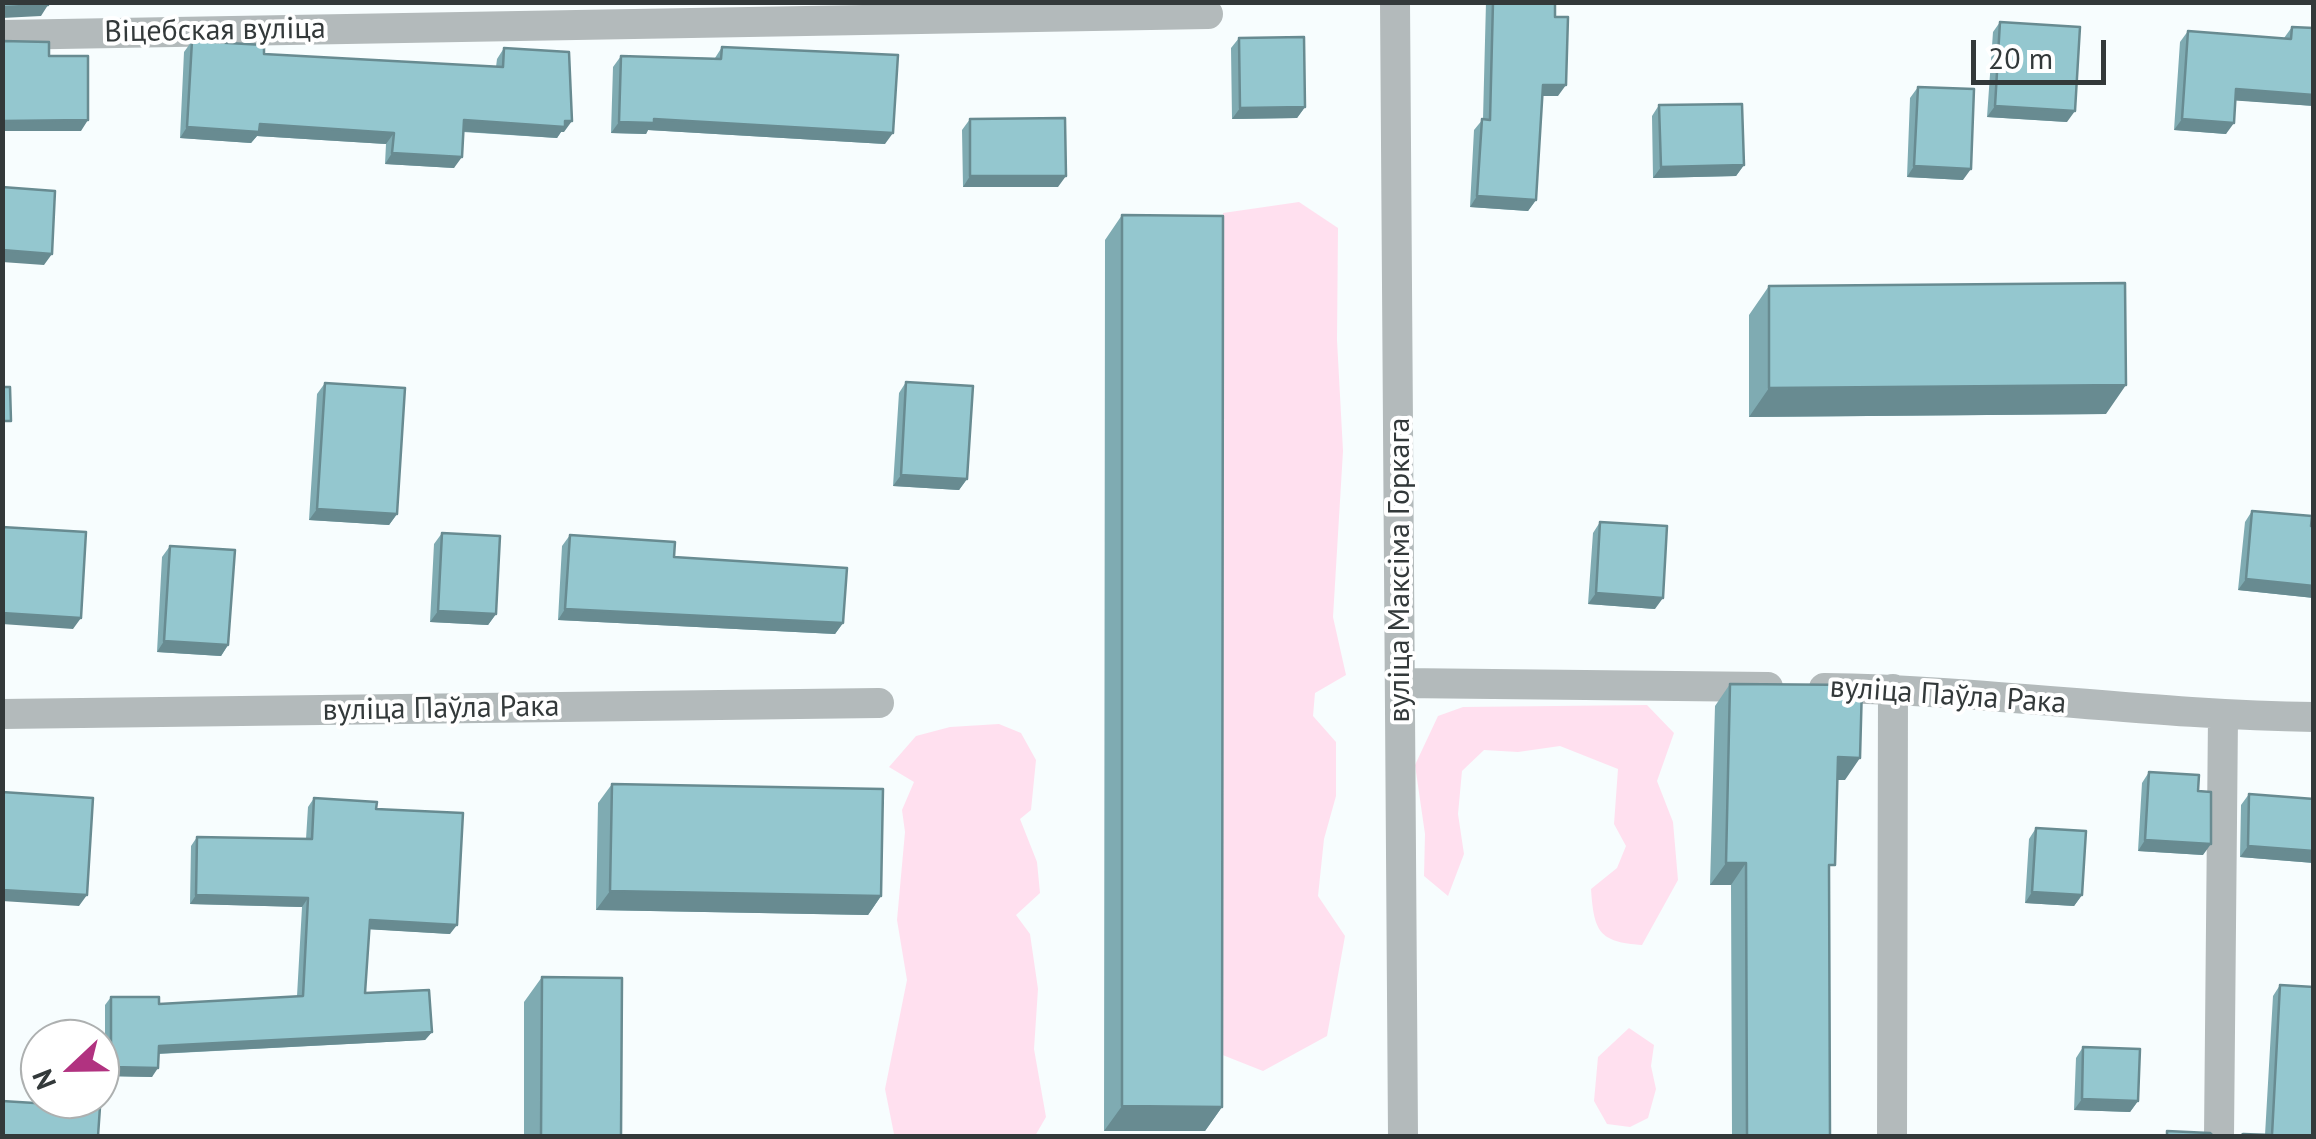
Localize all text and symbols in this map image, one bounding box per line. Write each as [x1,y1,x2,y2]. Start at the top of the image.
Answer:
street label: Віцебская вуліца [104,11,326,51]
scale bar [1976,20,2111,82]
text: 20 m [1988,38,2053,77]
street label: вуліца Максіма Горкага [1382,418,1418,722]
street label: вуліца Паўла Рака [1829,670,2067,722]
street label: вуліца Паўла Рака [322,689,560,729]
north arrow [20,1019,120,1119]
text: N [23,1064,64,1095]

